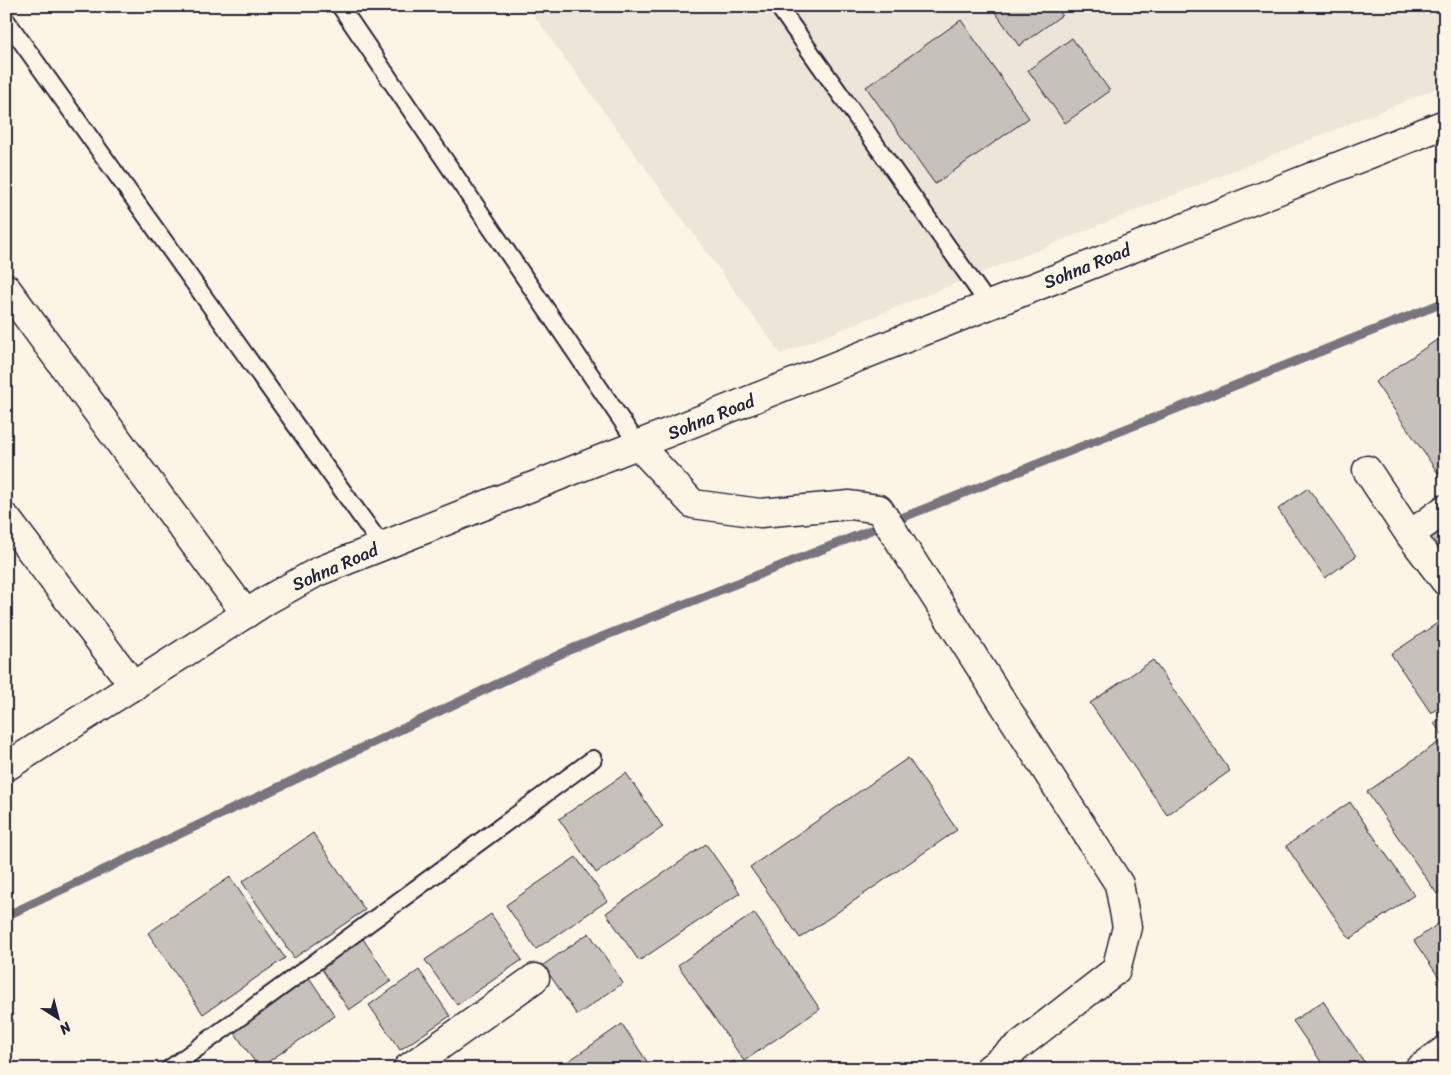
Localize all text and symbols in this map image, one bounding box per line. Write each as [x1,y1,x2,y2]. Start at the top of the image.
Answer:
street label: Sohna Road [1039,233,1137,298]
street label: Sohna Road [663,384,761,449]
street label: Sohna Road [287,533,385,600]
north arrow [32,992,82,1042]
text: N [54,1015,77,1041]

